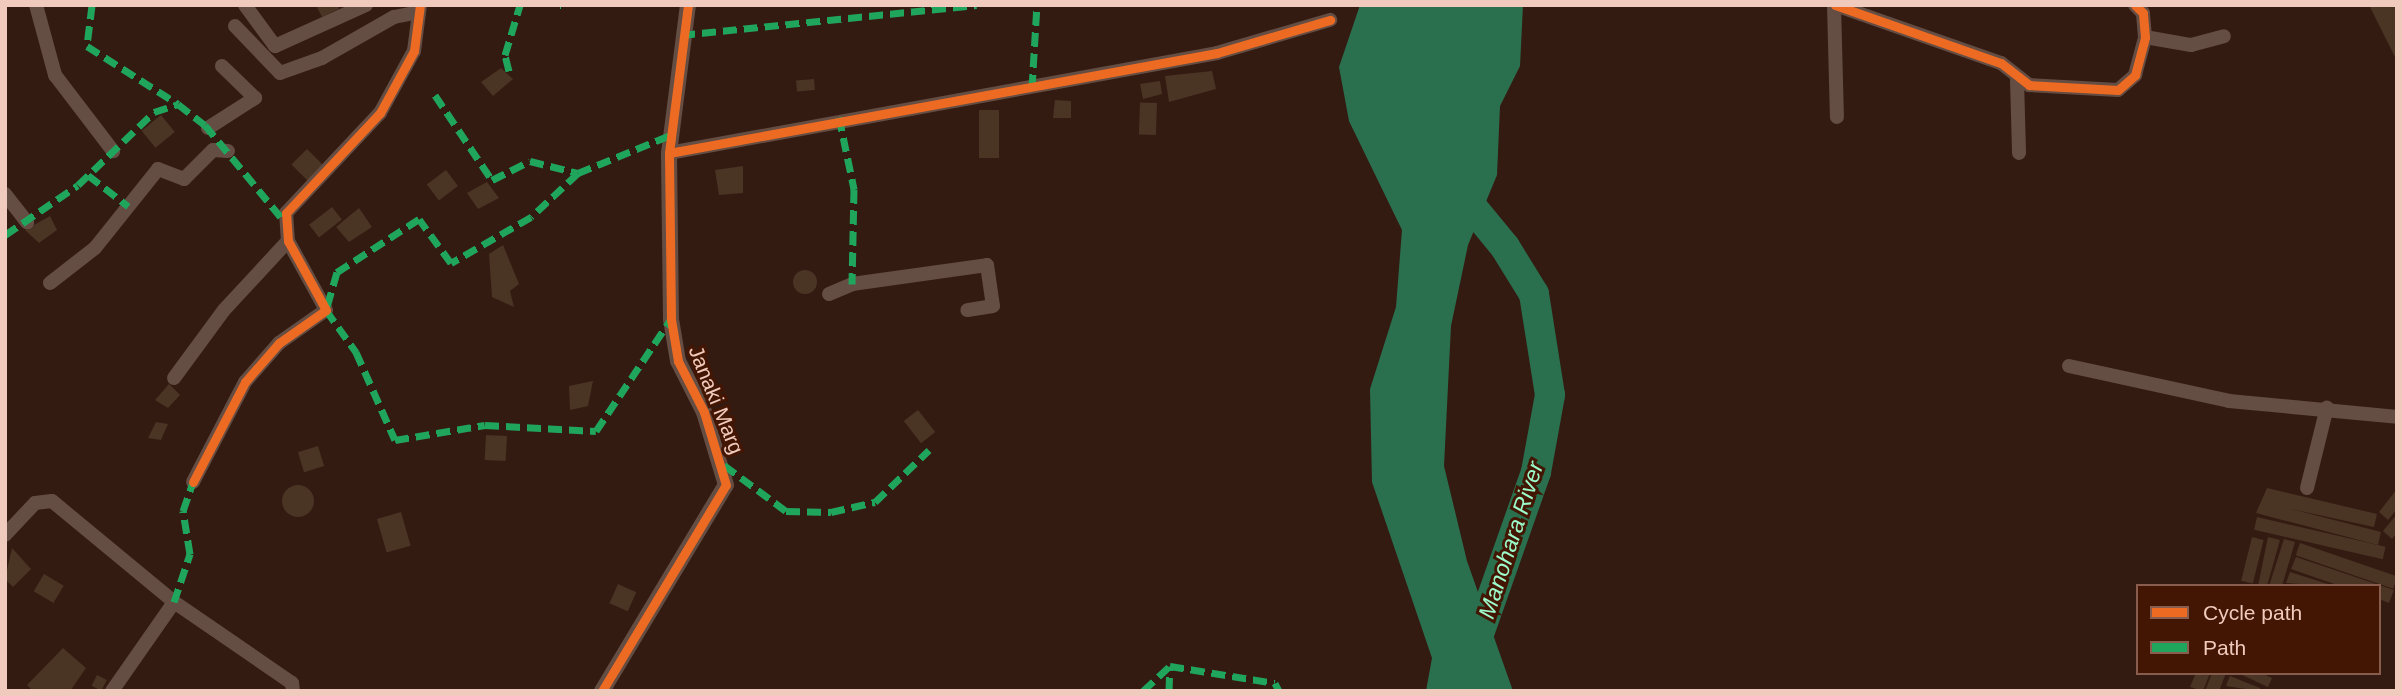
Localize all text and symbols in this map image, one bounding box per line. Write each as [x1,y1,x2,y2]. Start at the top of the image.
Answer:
street label: Janaki Marg [683,342,749,458]
water label: Manohara River [1473,458,1549,622]
legend [2136,584,2381,675]
text: Cycle path [2203,601,2302,624]
text: Path [2203,636,2246,659]

